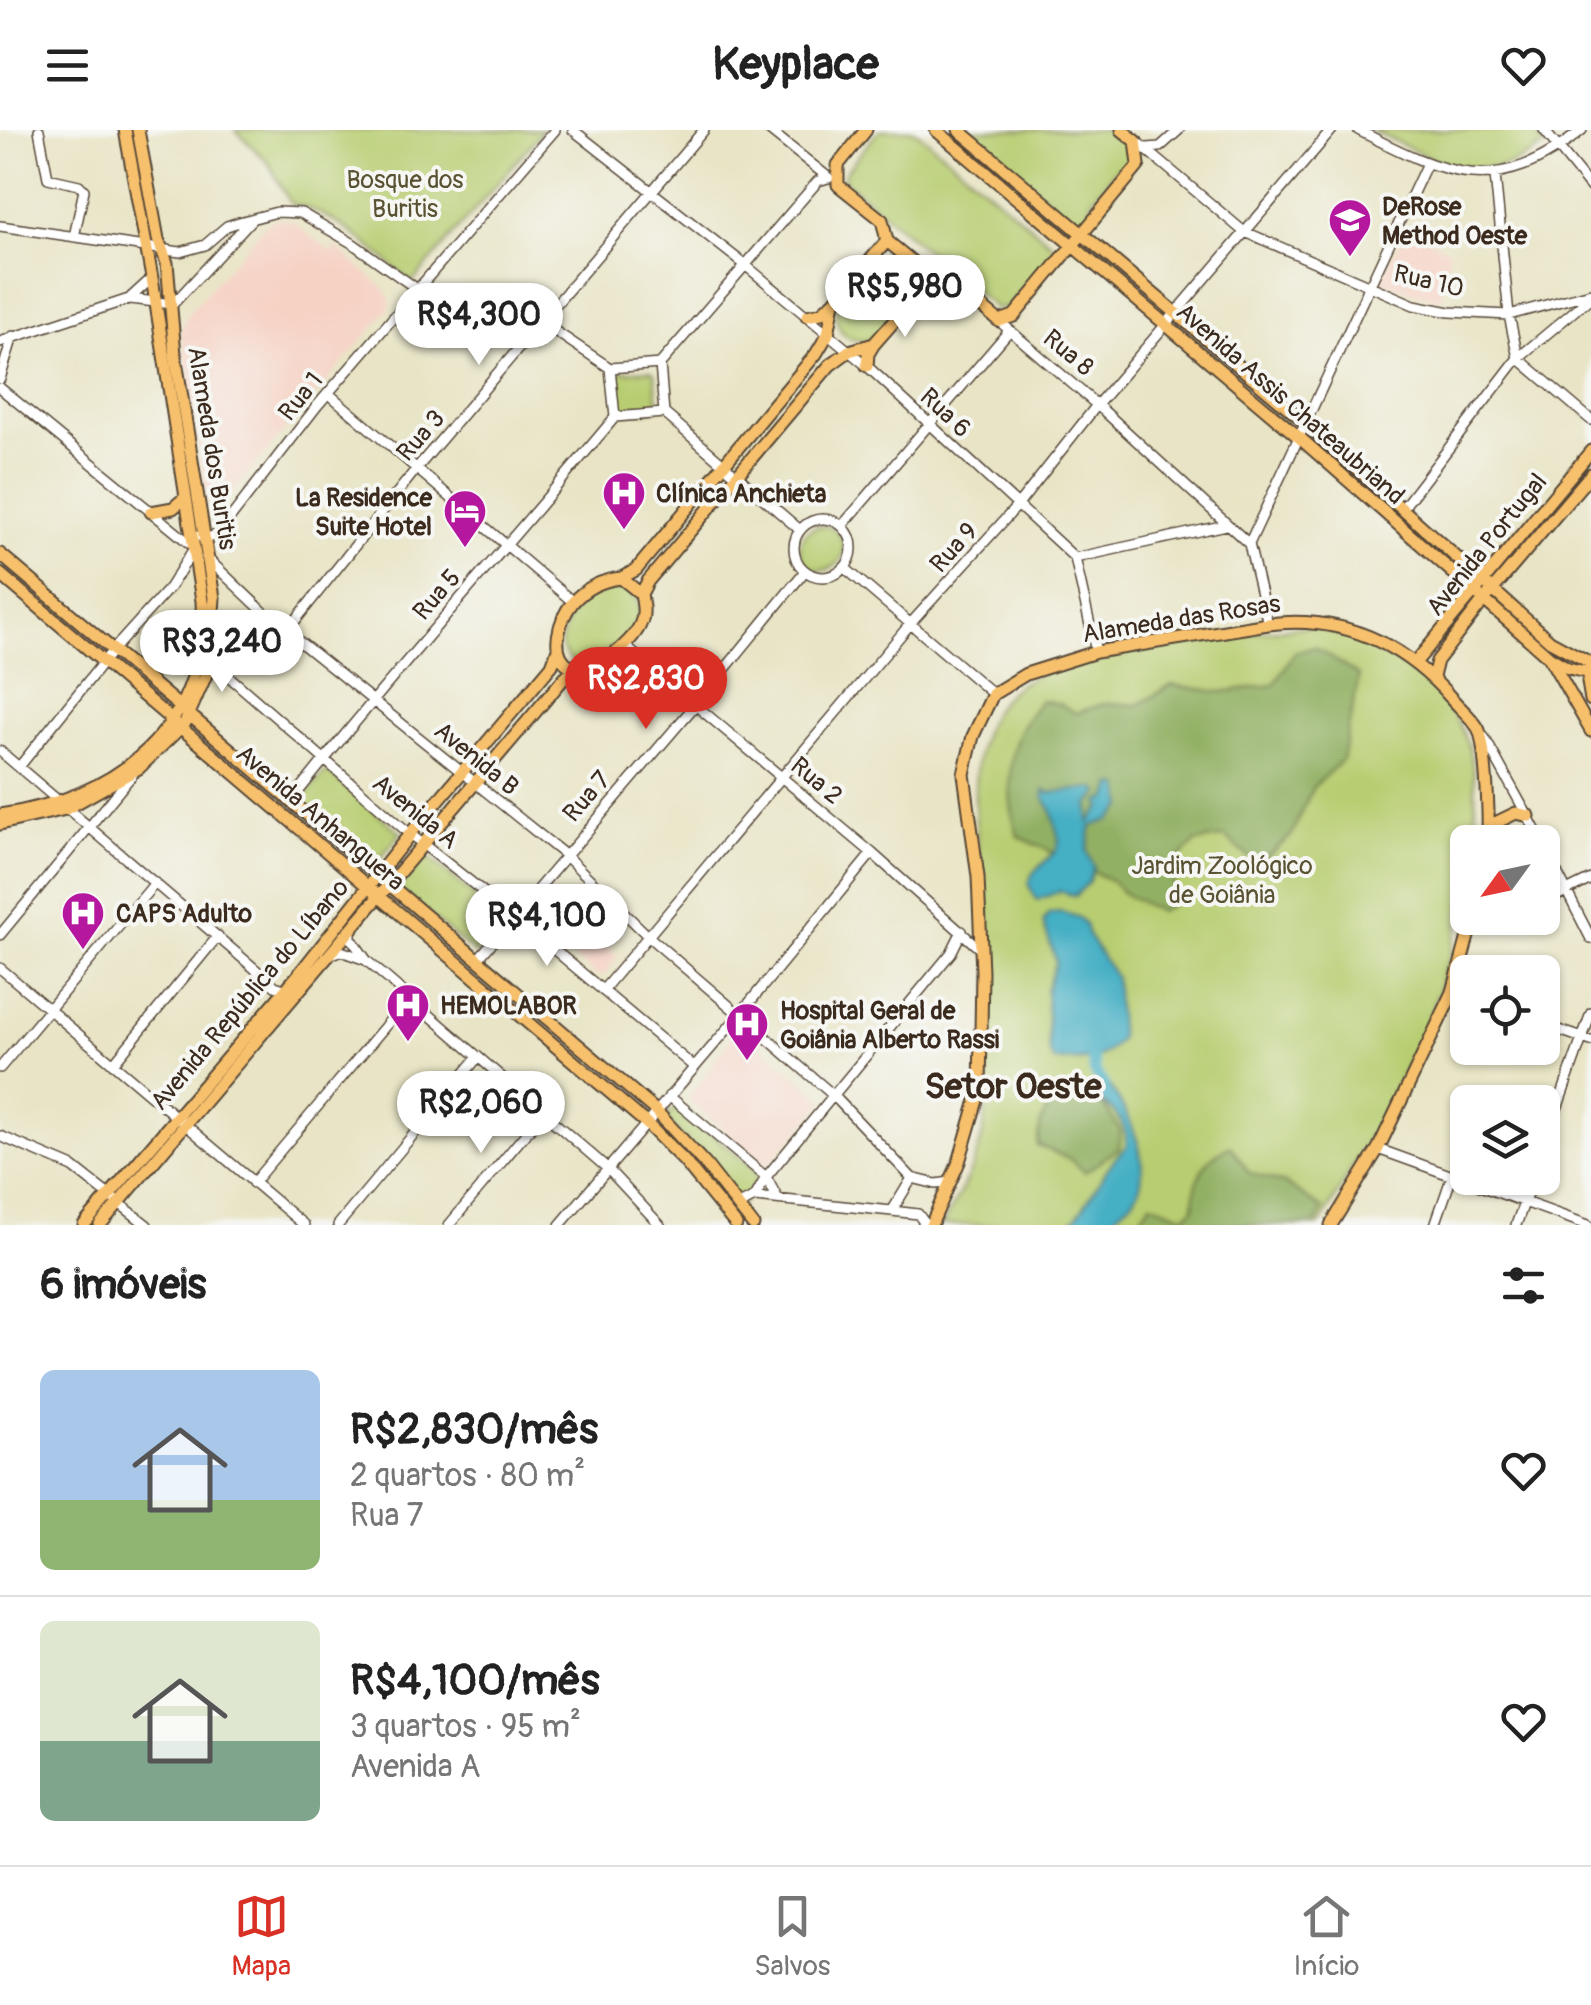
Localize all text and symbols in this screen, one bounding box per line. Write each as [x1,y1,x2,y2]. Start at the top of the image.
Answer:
text: Keyplace [712,37,879,93]
icon: menu [40,38,95,93]
icon: heart [1496,38,1551,93]
park label: Bosque dos Buritis [346,165,464,225]
place label: DeRose Method Oeste [1382,192,1528,252]
school or university icon: DeRose Method Oeste [1327,197,1373,258]
pin: R$5,980 [813,255,997,340]
street label: Rua 10 [1391,258,1467,305]
text: R$5,980 [847,267,963,307]
pin: R$4,300 [387,283,571,368]
text: R$4,300 [417,295,541,335]
street label: Avenida Assis Chateaubriand [1170,297,1411,512]
street label: Rua 8 [1036,323,1100,383]
street label: Alameda dos Buritis [180,344,243,552]
street label: Rua 1 [272,366,330,428]
street label: Rua 6 [913,382,977,444]
street label: Rua 3 [390,404,452,468]
street label: Avenida Portugal [1420,467,1554,623]
hospital icon: Clínica Anchieta [601,470,647,531]
place label: Clínica Anchieta [656,479,827,510]
place label: La Residence Suite Hotel [295,483,433,543]
hotel icon: La Residence Suite Hotel [442,488,488,549]
street label: Rua 9 [924,516,985,580]
street label: Rua 5 [407,563,468,627]
street label: Alameda das Rosas [1080,589,1282,650]
pin: R$3,240 [130,610,314,695]
text: R$3,240 [162,622,282,662]
pin: R$2,830 [554,647,738,732]
text: R$2,830 [587,659,705,699]
street label: Avenida B [427,716,525,803]
street label: Avenida Anhanguera [229,739,411,898]
street label: Rua 2 [784,751,848,812]
street label: Rua 7 [557,765,618,829]
street label: Avenida A [366,768,464,856]
north arrow [1450,825,1560,935]
map controls [1450,825,1560,1195]
park label: Jardim Zoológico de Goiânia [1131,851,1313,911]
street label: Avenida República do Líbano [144,873,356,1117]
pin: R$4,100 [455,884,639,969]
hospital icon: CAPS Adulto [60,890,106,951]
text: R$4,100 [488,896,606,936]
place label: CAPS Adulto [116,899,253,930]
button: locate [1450,955,1560,1065]
hospital icon: HEMOLABOR [385,982,431,1043]
place label: HEMOLABOR [440,991,577,1022]
place label: Hospital Geral de Goiânia Alberto Rassi [780,996,1000,1056]
hospital icon: Hospital Geral de Goiânia Alberto Rassi [724,1001,770,1062]
district label: Setor Oeste [924,1065,1102,1109]
pin: R$2,060 [389,1071,573,1156]
text: R$2,060 [419,1083,543,1123]
button: layers [1450,1085,1560,1195]
icon: filters [1496,1258,1551,1313]
text: 6 imóveis [40,1259,206,1311]
text: R$2,830/mês [350,1404,598,1456]
icon: home [120,1410,240,1530]
icon: heart [1496,1443,1551,1498]
text: 2 quartos · 80 m² [350,1456,585,1496]
text: Rua 7 [350,1496,423,1536]
text: R$4,100/mês [350,1655,599,1707]
icon: home [120,1661,240,1781]
icon: heart [1496,1694,1551,1749]
text: 3 quartos · 95 m² [350,1707,581,1747]
text: Avenida A [350,1747,480,1787]
tab: Mapa [232,1889,291,1984]
tab: Salvos [754,1889,830,1984]
tab: Início [1294,1889,1359,1984]

